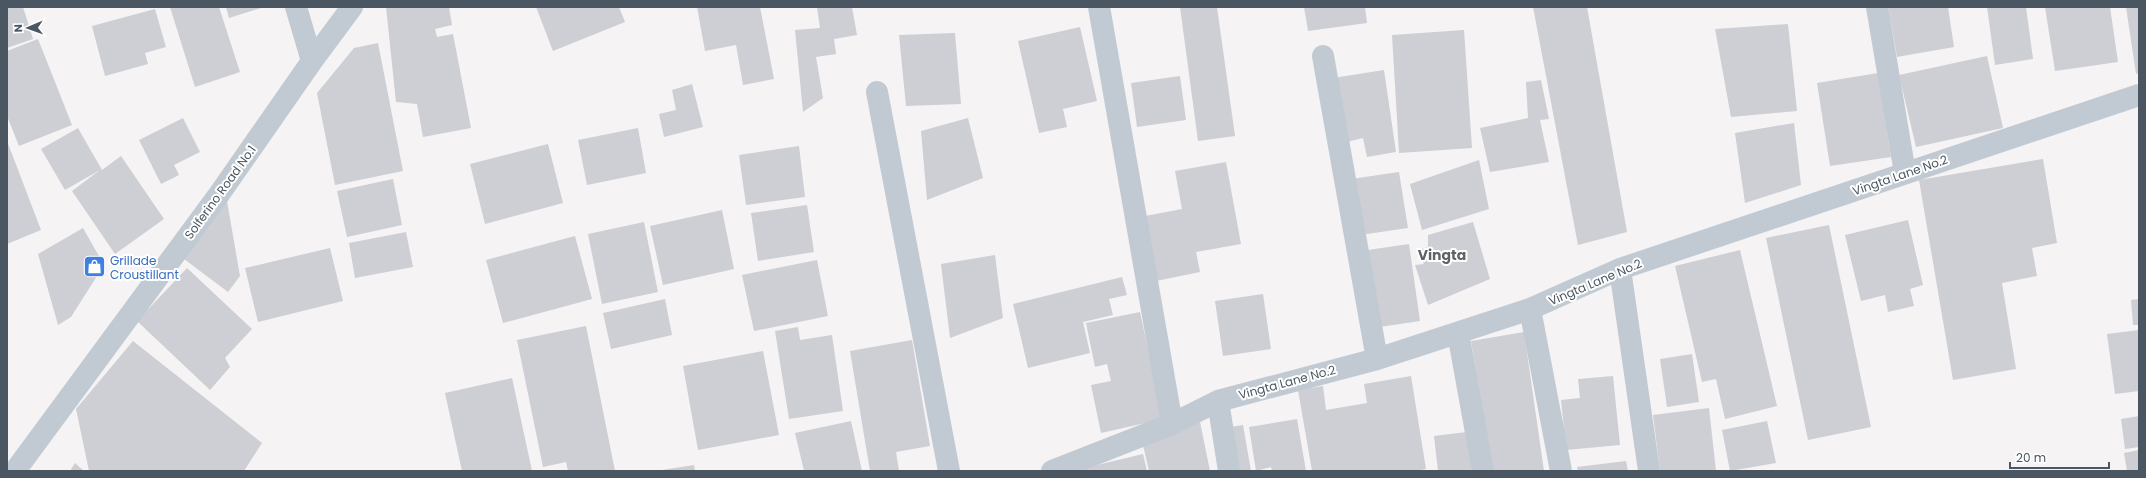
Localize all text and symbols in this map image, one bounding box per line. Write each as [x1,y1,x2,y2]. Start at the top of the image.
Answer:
north arrow [8,8,48,48]
text: N [10,24,26,33]
street label: Solferino Road No.1 [180,142,260,242]
street label: Vingta Lane No.2 [1850,151,1950,199]
district label: Vingta [1418,245,1466,265]
place label: Grillade Croustillant [110,252,179,283]
shop icon: Grillade Croustillant [81,254,107,280]
street label: Vingta Lane No.2 [1546,255,1644,309]
street label: Vingta Lane No.2 [1237,361,1337,403]
scale bar [2010,444,2109,470]
text: 20 m [2016,449,2046,466]

